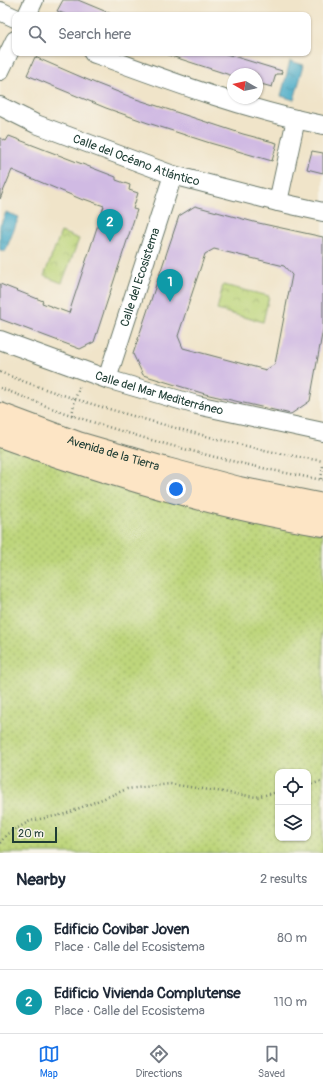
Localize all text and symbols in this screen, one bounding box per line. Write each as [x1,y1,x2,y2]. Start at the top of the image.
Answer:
search box [12,12,311,56]
icon: search [26,23,48,45]
text: Search here [58,25,131,44]
north arrow [227,68,263,104]
street label: Calle del Océano Atlántico [71,131,202,189]
pin: 2 [97,209,123,242]
street label: Calle del Ecosistema [117,225,163,329]
pin: 1 [157,269,183,302]
street label: Calle del Mar Mediterráneo [93,368,225,418]
street label: Avenida de la Tierra [65,432,162,474]
your location [166,479,186,499]
map controls [275,769,311,841]
button: locate [275,769,311,805]
button: layers [275,805,311,841]
scale bar [12,825,57,844]
text: 20 m [18,827,44,840]
text: Nearby [16,869,65,890]
text: 2 results [260,871,307,887]
text: Edificio Covibar Joven [54,920,189,939]
text: 1 [26,930,32,946]
text: 80 m [277,930,307,946]
text: Place · Calle del Ecosistema [54,939,205,955]
text: Edificio Vivienda Complutense [54,984,241,1003]
text: 2 [25,994,33,1010]
text: 110 m [274,994,307,1010]
text: Place · Calle del Ecosistema [54,1003,205,1019]
tab: Map [38,1043,60,1080]
tab: Directions [136,1043,182,1080]
tab: Saved [258,1043,285,1080]

